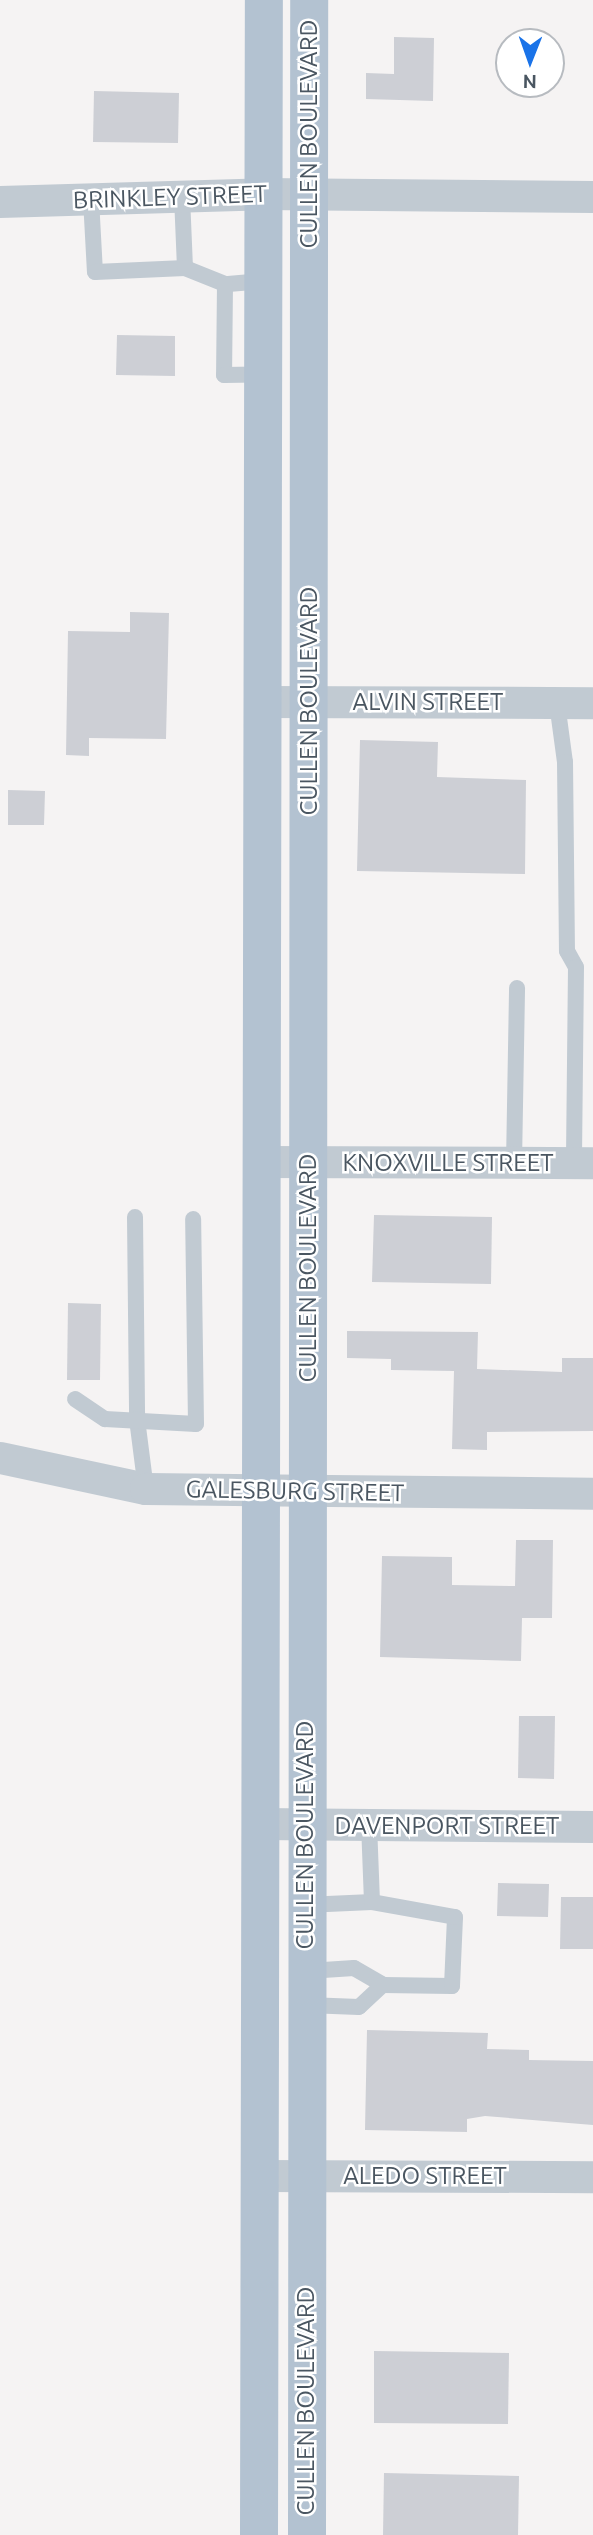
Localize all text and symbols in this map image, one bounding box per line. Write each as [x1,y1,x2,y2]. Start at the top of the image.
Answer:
street label: CULLEN BOULEVARD [295,19,323,249]
north arrow [495,28,565,98]
text: N [522,71,537,93]
street label: BRINKLEY STREET [72,179,268,215]
street label: CULLEN BOULEVARD [295,586,323,816]
street label: ALVIN STREET [353,688,503,716]
street label: KNOXVILLE STREET [342,1149,554,1177]
street label: CULLEN BOULEVARD [294,1153,322,1383]
street label: GALESBURG STREET [185,1475,405,1507]
street label: CULLEN BOULEVARD [291,1720,319,1950]
street label: DAVENPORT STREET [335,1812,559,1840]
street label: ALEDO STREET [343,2162,507,2190]
street label: CULLEN BOULEVARD [292,2286,320,2516]

